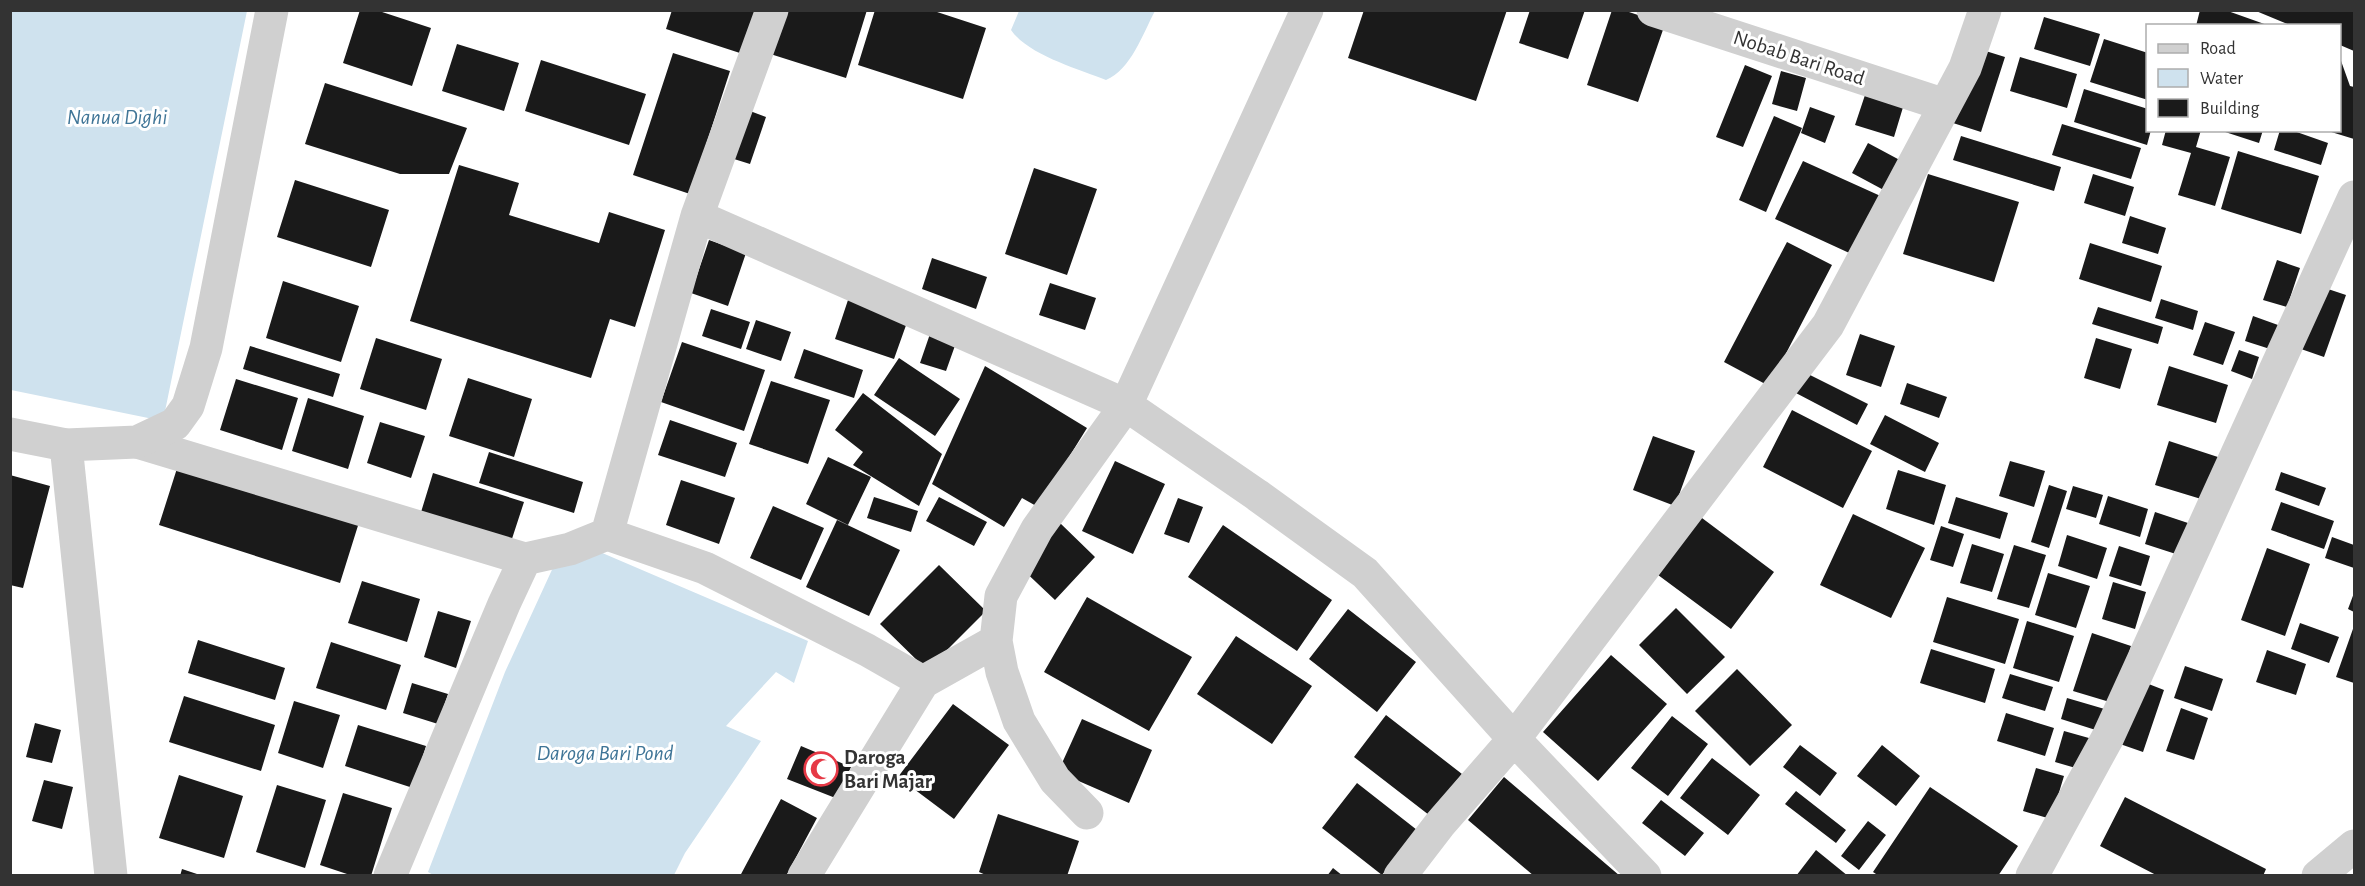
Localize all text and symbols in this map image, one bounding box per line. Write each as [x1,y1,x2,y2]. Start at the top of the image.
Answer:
legend [2146,24,2341,132]
street label: Nobab Bari Road [1731,27,1867,89]
text: Road [2200,40,2236,58]
text: Water [2200,70,2243,88]
text: Building [2200,100,2260,118]
water label: Nanua Dighi [67,106,167,128]
water label: Daroga Bari Pond [536,742,674,764]
place label: Daroga Bari Majar [844,747,933,792]
mosque icon: Daroga Bari Majar [803,751,839,787]

